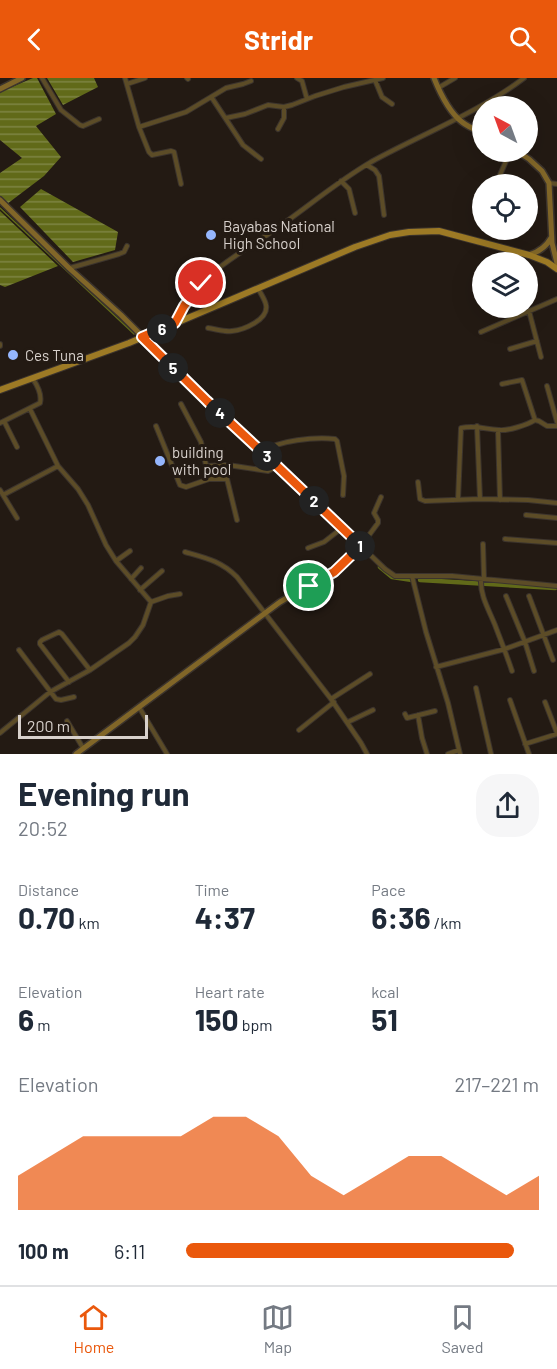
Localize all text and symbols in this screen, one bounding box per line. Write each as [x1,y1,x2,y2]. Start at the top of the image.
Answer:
icon: back [18,23,51,56]
text: Stridr [244,23,313,55]
icon: search [506,23,539,56]
north arrow [472,96,538,162]
map controls [472,96,538,318]
button: locate [472,174,538,240]
place label: Bayabas National High School [223,217,335,252]
marker: Bayabas National High School [204,228,218,242]
button: layers [472,252,538,318]
pin [175,257,226,308]
icon: check [184,266,217,299]
pin: 6 [147,314,177,344]
text: 6 [158,319,166,338]
place label: Ces Tuna [25,346,84,364]
marker: Ces Tuna [6,348,20,362]
pin: 5 [158,353,188,383]
text: 5 [169,358,177,377]
pin: 4 [205,398,235,428]
text: 4 [215,403,225,422]
pin: 3 [252,441,282,471]
place label: building with pool [172,443,231,478]
text: 3 [263,446,271,465]
marker: building with pool [153,454,167,468]
pin: 2 [299,486,329,516]
text: 2 [310,491,318,510]
pin: 1 [345,531,375,561]
text: 1 [357,536,363,555]
pin [283,560,334,611]
icon: arrive [292,569,325,602]
scale bar [18,712,148,740]
text: 200 m [27,716,70,735]
text: Evening run [18,773,190,813]
button: share [476,774,539,837]
text: 20:52 [18,816,68,840]
text: Distance [18,880,79,899]
text: Time [195,880,229,899]
text: Pace [371,880,406,899]
text: 0.70 [18,899,75,935]
text: 4:37 [195,899,255,935]
text: 6:36 [371,899,431,935]
text: km [75,913,100,932]
text: /km [431,913,462,932]
text: Elevation [18,982,82,1001]
text: Heart rate [195,982,265,1001]
text: kcal [371,982,399,1001]
text: 6 [18,1001,34,1037]
text: 150 [195,1001,239,1037]
text: 51 [371,1001,398,1037]
text: m [34,1015,51,1034]
text: bpm [239,1015,273,1034]
text: Elevation [18,1072,99,1096]
text: 217–221 m [454,1072,539,1096]
text: 100 m [18,1239,69,1263]
text: 6:11 [114,1239,145,1263]
tab: Home [74,1301,114,1356]
tab: Map [261,1301,294,1356]
tab: Saved [441,1301,483,1356]

